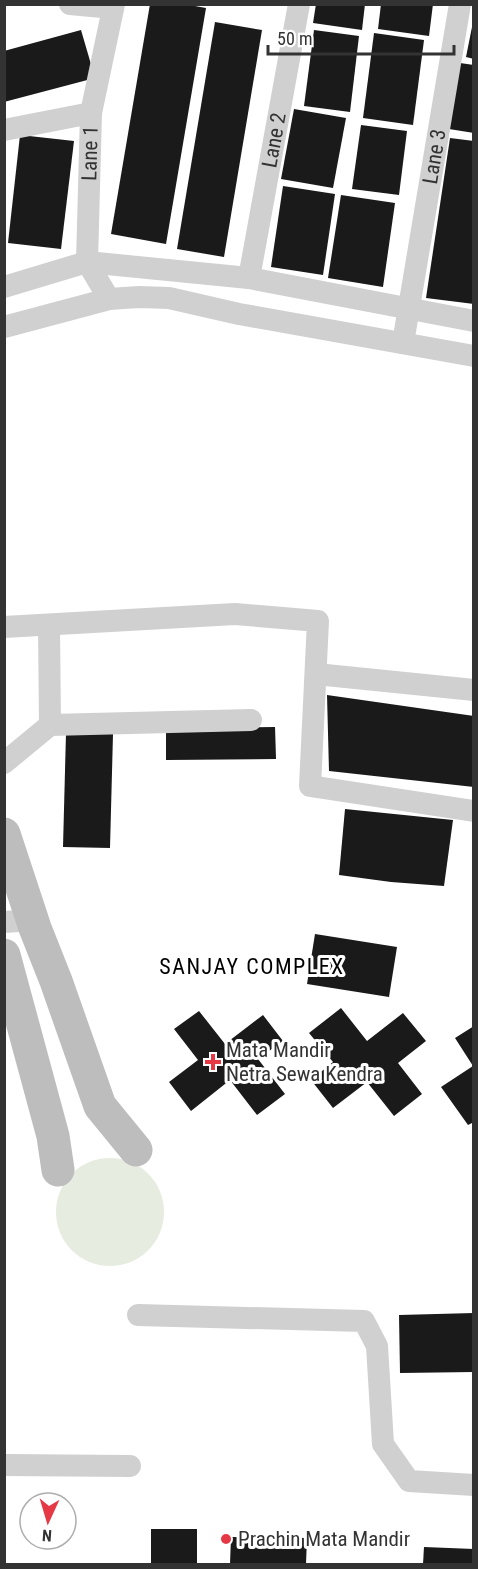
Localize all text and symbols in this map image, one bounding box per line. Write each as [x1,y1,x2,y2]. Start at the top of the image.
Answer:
scale bar [268,18,454,56]
text: 50 m [277,28,312,49]
street label: Lane 2 [257,111,291,170]
street label: Lane 1 [77,125,103,181]
street label: Lane 3 [418,127,451,186]
district label: SANJAY COMPLEX [159,954,345,979]
place label: Mata Mandir Netra Sewa Kendra [226,1038,383,1086]
marker: Mata Mandir Netra Sewa Kendra [204,1053,222,1071]
north arrow [18,1491,78,1551]
text: N [41,1526,53,1545]
place label: Prachin Mata Mandir [238,1527,410,1551]
marker: Prachin Mata Mandir [219,1532,233,1546]

